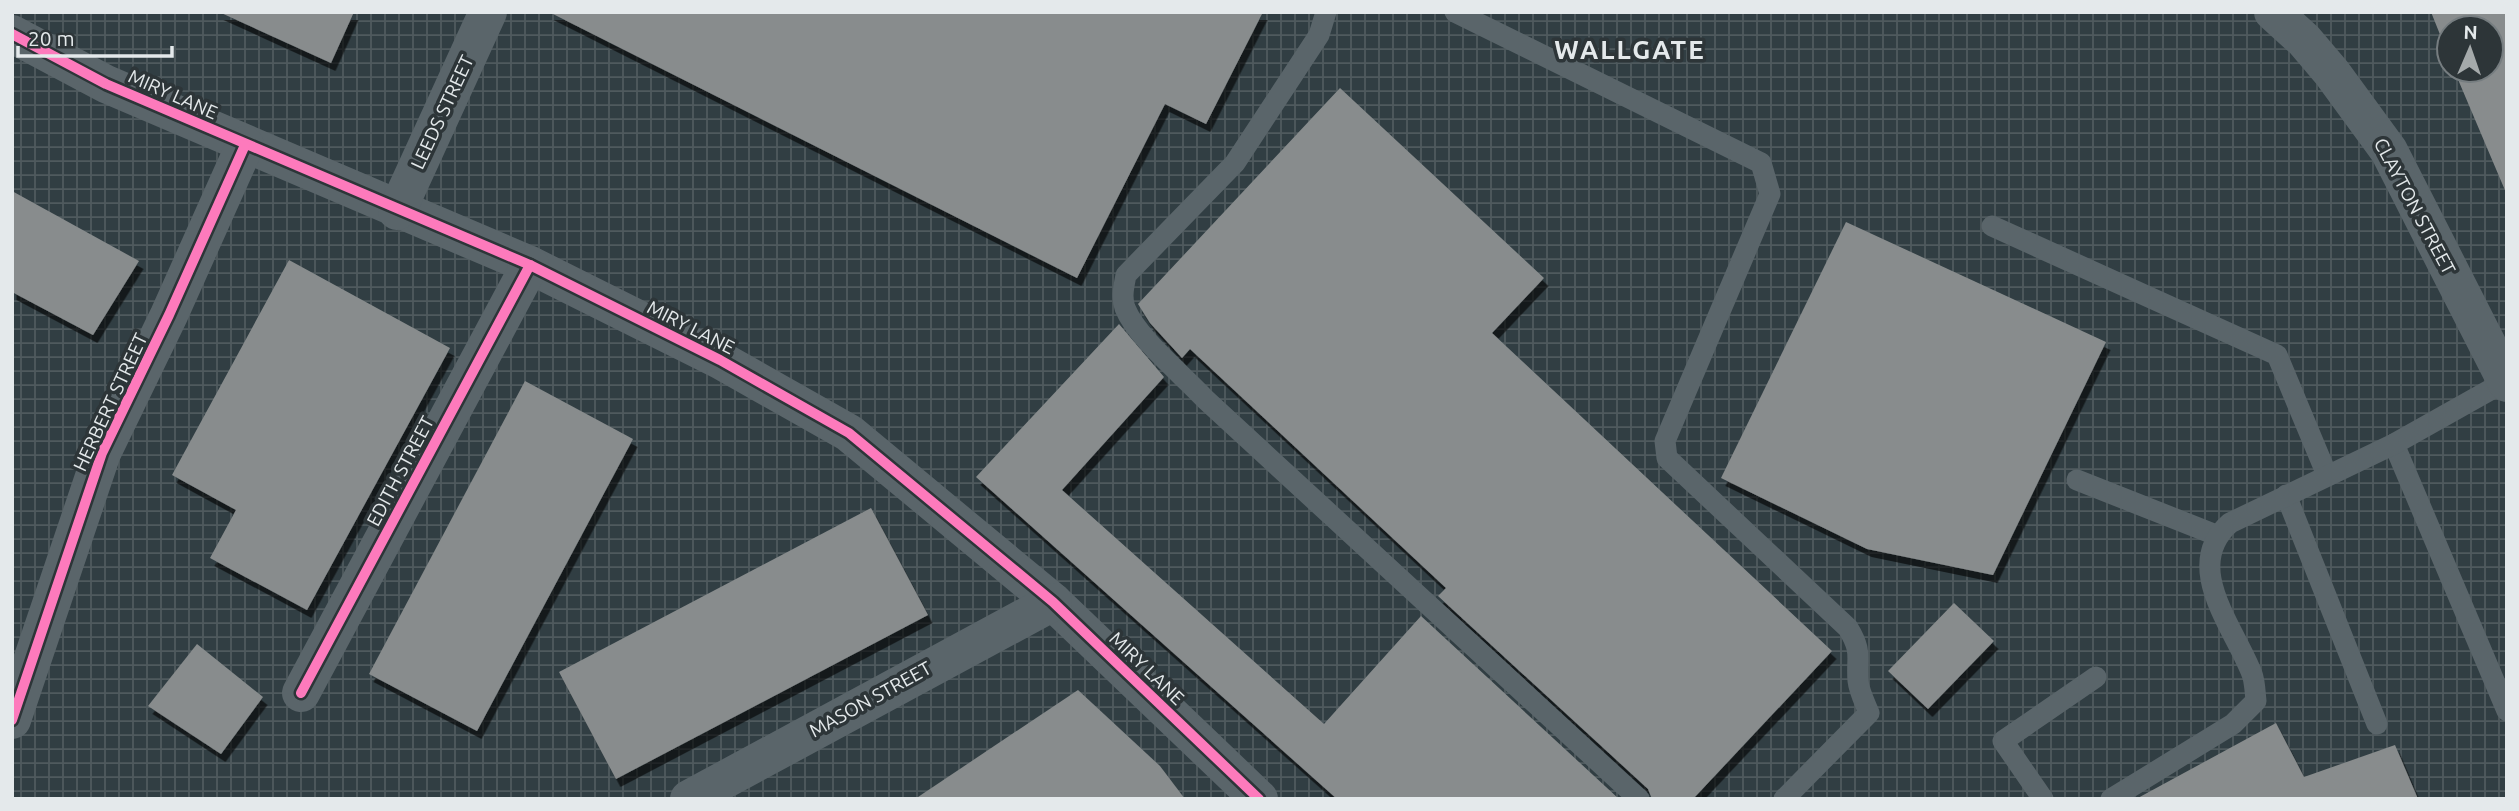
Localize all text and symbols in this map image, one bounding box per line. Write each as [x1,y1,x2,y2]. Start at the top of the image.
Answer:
scale bar [18,14,172,58]
north arrow [2435,14,2505,84]
text: N [2463,21,2478,43]
text: 20 m [28,26,75,50]
district label: WALLGATE [1554,35,1706,64]
street label: LEEDS STREET [406,51,478,172]
street label: MIRY LANE [125,65,221,123]
street label: CLAYTON STREET [2370,134,2460,278]
street label: MIRY LANE [644,296,738,358]
street label: HERBERT STREET [68,329,152,474]
street label: EDITH STREET [362,412,438,530]
street label: MIRY LANE [1105,627,1189,709]
street label: MASON STREET [805,656,935,742]

